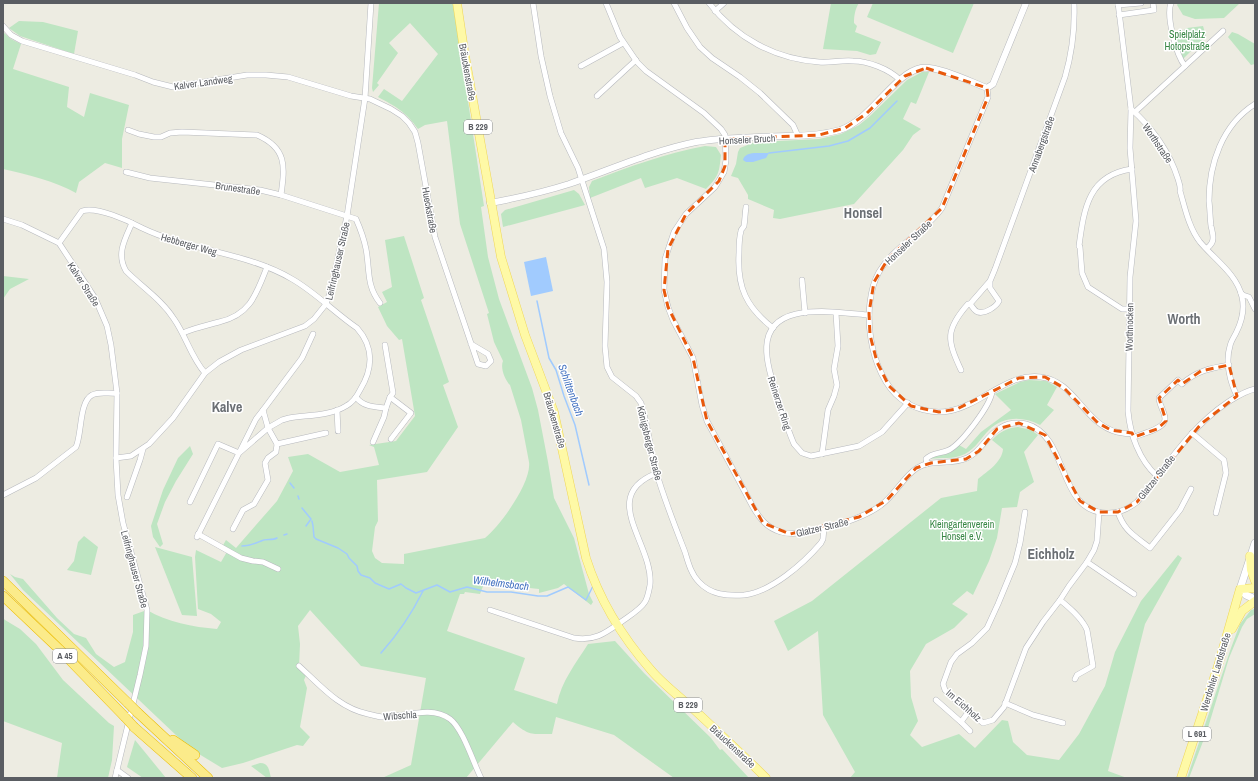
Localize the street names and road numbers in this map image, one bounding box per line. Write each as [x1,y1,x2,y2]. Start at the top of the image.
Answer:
street label: Bräuckenstraße [456,42,479,102]
street label: Kalver Landweg [173,72,234,93]
street label: Annabergstraße [1025,114,1058,175]
road number: B 229 [464,120,492,134]
street label: Worthstraße [1140,121,1176,166]
street label: Honseler Bruch [718,132,776,147]
street label: Brunestraße [215,179,262,198]
street label: Hueckstraße [419,186,440,235]
street label: Honseler Straße [882,217,935,267]
street label: Leifringhauser Straße [322,220,353,301]
street label: Hebberger Weg [159,230,219,259]
street label: Kalver Straße [64,260,103,309]
street label: Worthnocken [1123,303,1136,351]
street label: Reinerzer Ring [765,375,794,432]
street label: Bräuckenstraße [540,391,569,450]
street label: Königsberger Straße [634,405,665,482]
street label: Glatzer Straße [1135,452,1178,502]
street label: Glatzer Straße [795,515,850,540]
street label: Leifringhauser Straße [118,529,151,610]
street label: Werdohler Landstraße [1197,631,1234,713]
road number: A 45 [53,649,77,663]
street label: Im Eichholz [943,686,984,724]
road number: B 229 [674,698,702,712]
street label: Wibschla [383,708,418,723]
street label: Bräuckenstraße [707,722,759,771]
road number: L 691 [1183,727,1211,741]

